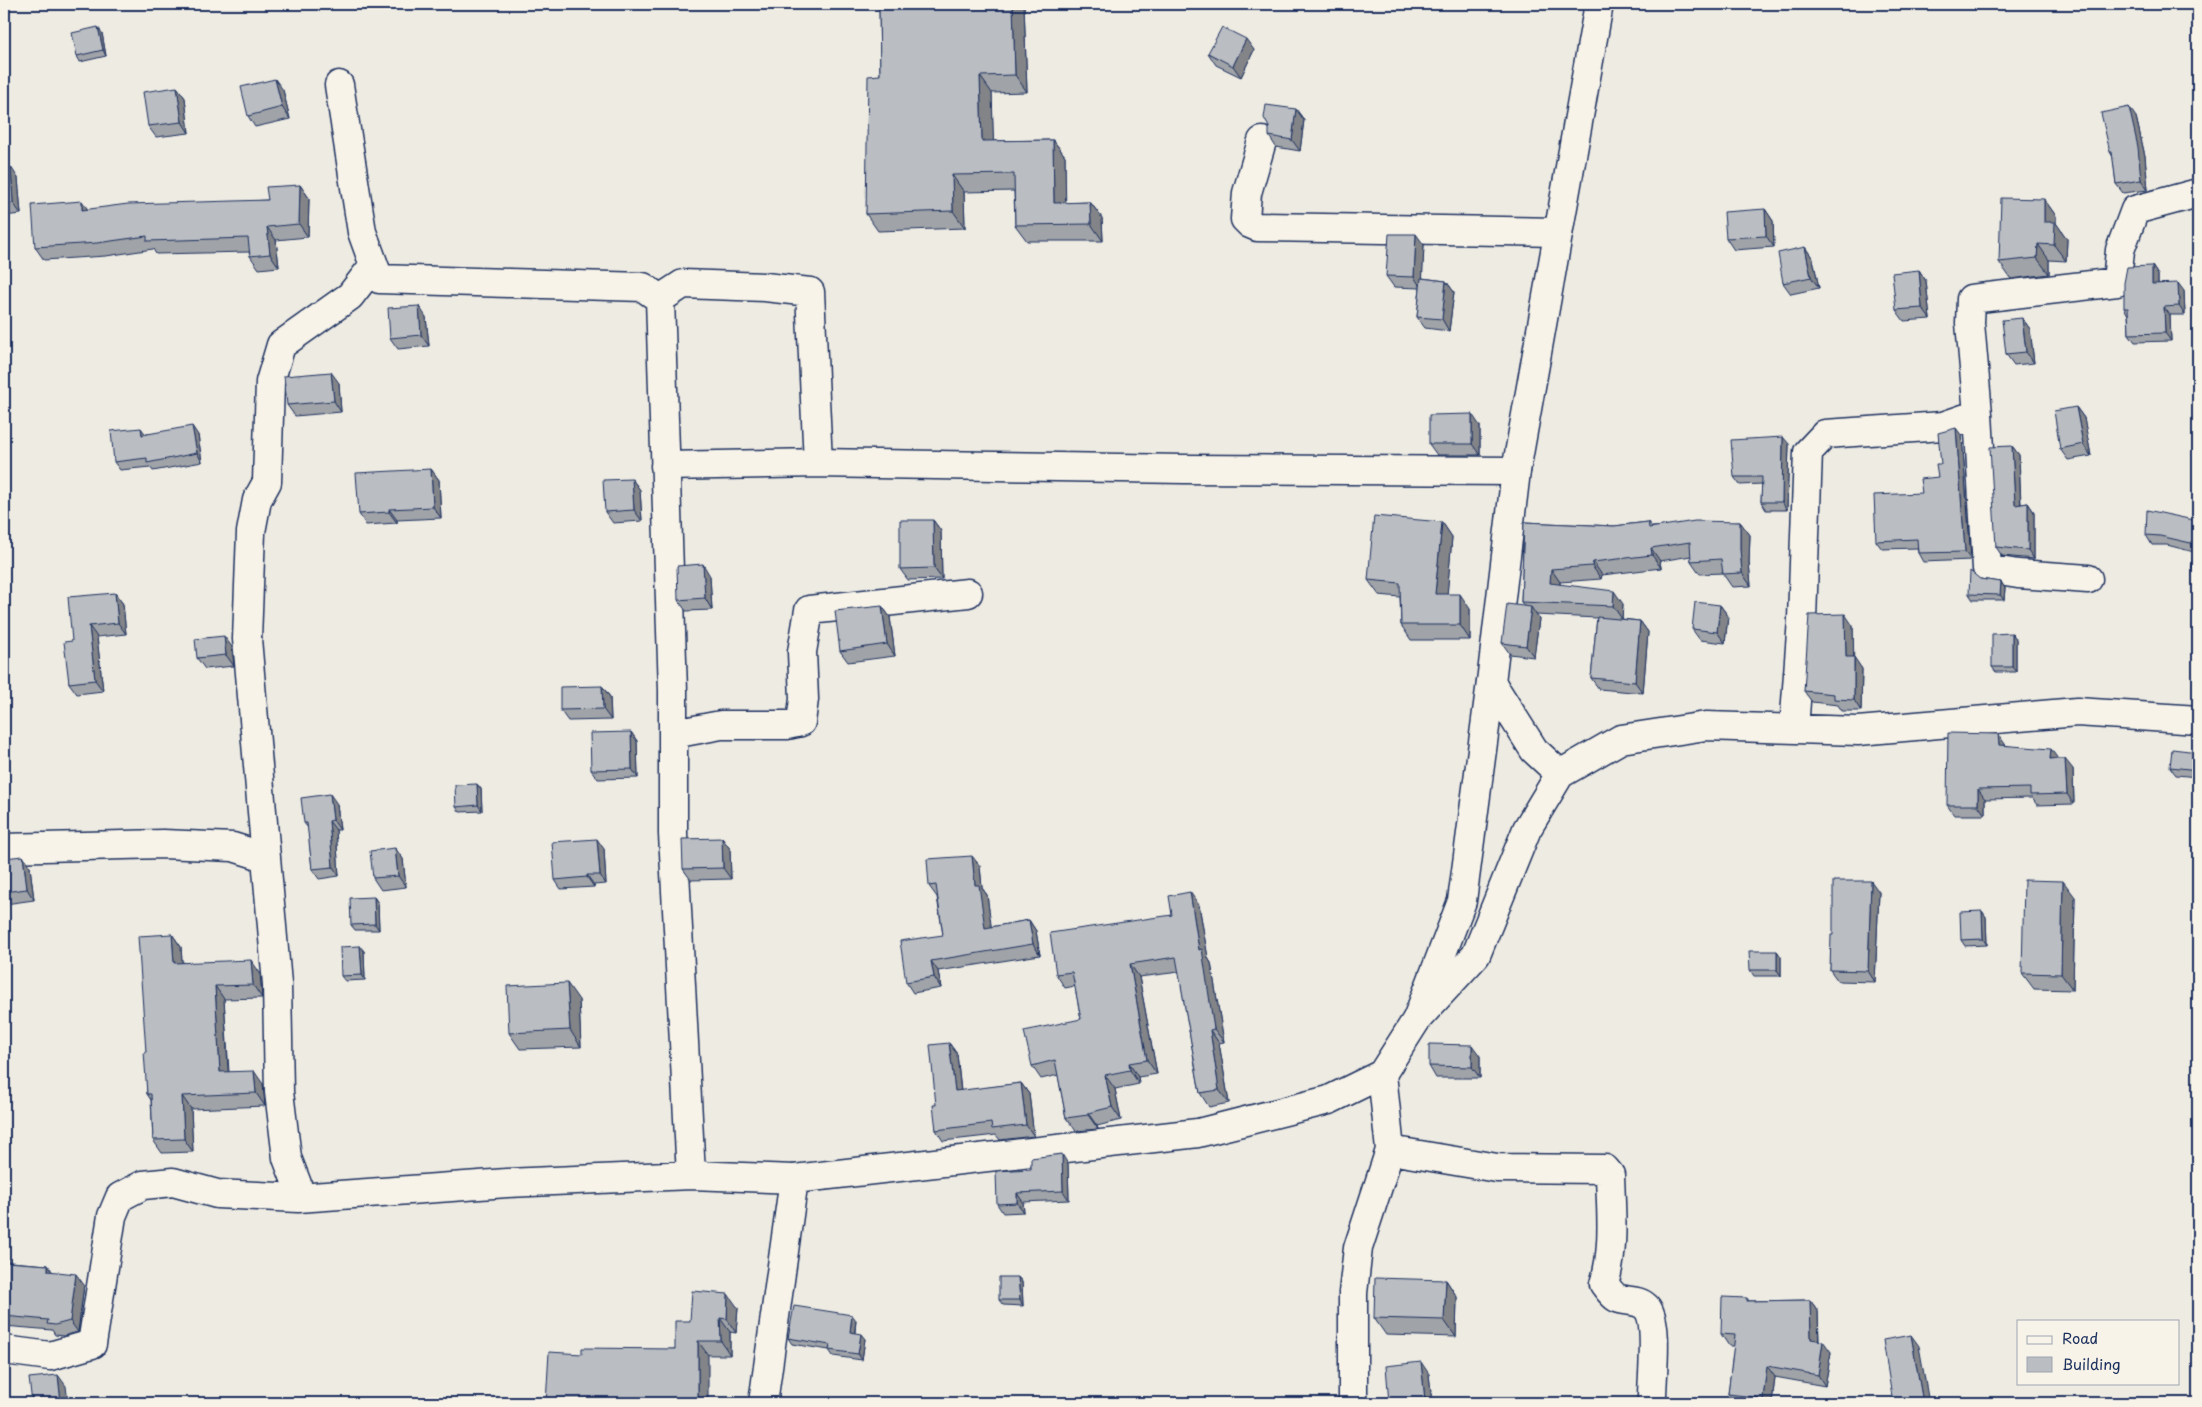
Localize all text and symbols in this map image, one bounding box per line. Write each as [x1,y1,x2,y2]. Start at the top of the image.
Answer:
legend [2017,1320,2180,1384]
text: Road [2062,1326,2098,1349]
text: Building [2062,1352,2121,1375]

